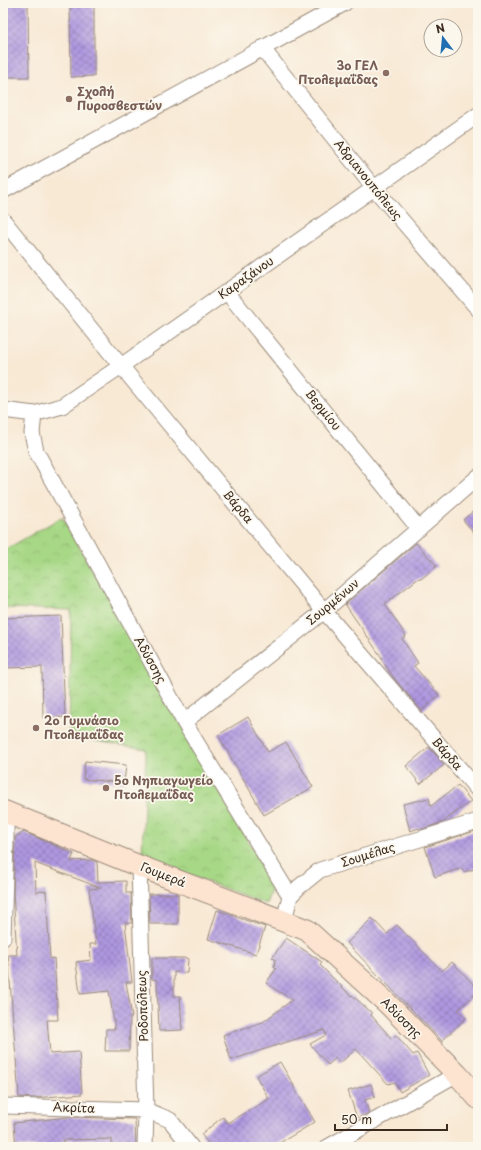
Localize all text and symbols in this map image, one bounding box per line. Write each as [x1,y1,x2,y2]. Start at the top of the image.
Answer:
north arrow [423,18,463,58]
text: N [434,18,447,37]
place label: 3ο ΓΕΛ Πτολεμαΐδας [298,56,378,88]
marker: 3ο ΓΕΛ Πτολεμαΐδας [381,68,391,78]
place label: Σχολή Πυροσβεστών [77,82,162,114]
marker: Σχολή Πυροσβεστών [64,94,74,104]
street label: Αδριανουπόλεως [330,135,407,224]
street label: Καραζάνου [214,251,277,303]
street label: Βερμίου [302,385,346,434]
street label: Βάρδα [220,486,258,527]
street label: Σουρμένων [302,574,363,629]
street label: Αδύσσης [131,633,171,686]
place label: 2ο Γυμνάσιο Πτολεμαΐδας [44,711,124,743]
marker: 2ο Γυμνάσιο Πτολεμαΐδας [31,723,41,733]
street label: Βάρδα [428,733,467,774]
place label: 5ο Νηπιαγωγείο Πτολεμαΐδας [114,771,213,803]
marker: 5ο Νηπιαγωγείο Πτολεμαΐδας [101,783,111,793]
street label: Σουμέλας [339,837,397,871]
street label: Γουμερά [138,857,189,891]
street label: Ροδοπόλεως [132,970,152,1042]
street label: Αδύσσης [377,993,426,1042]
street label: Ακρίτα [53,1097,96,1117]
scale bar [335,1106,447,1132]
text: 50 m [341,1110,372,1128]

